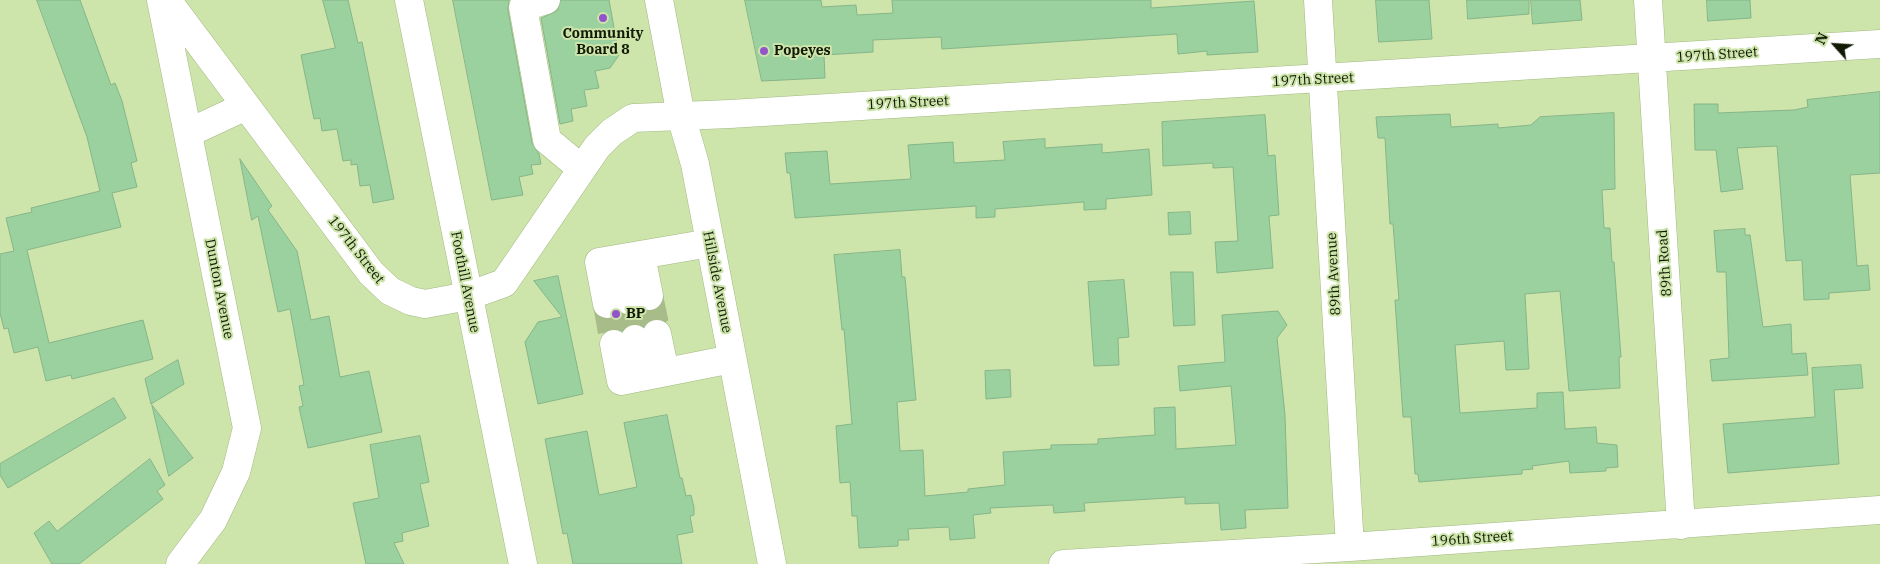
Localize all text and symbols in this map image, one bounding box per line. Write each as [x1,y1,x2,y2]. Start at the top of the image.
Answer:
marker: Community Board 8 [597,12,609,24]
north arrow [1810,20,1860,70]
place label: Community Board 8 [563,26,643,58]
text: N [1811,30,1832,47]
place label: Popeyes [774,43,831,59]
street label: 197th Street [1676,44,1758,66]
marker: Popeyes [758,45,770,57]
street label: 197th Street [1272,69,1354,91]
street label: 197th Street [867,92,949,114]
street label: 197th Street [324,213,388,287]
street label: 89th Road [1654,229,1676,297]
street label: Foothill Avenue [447,230,483,334]
street label: Hillside Avenue [699,230,735,334]
street label: 89th Avenue [1323,232,1345,316]
street label: Dunton Avenue [201,237,237,341]
place label: BP [626,306,645,322]
marker: BP [610,308,622,320]
street label: 196th Street [1431,528,1513,550]

